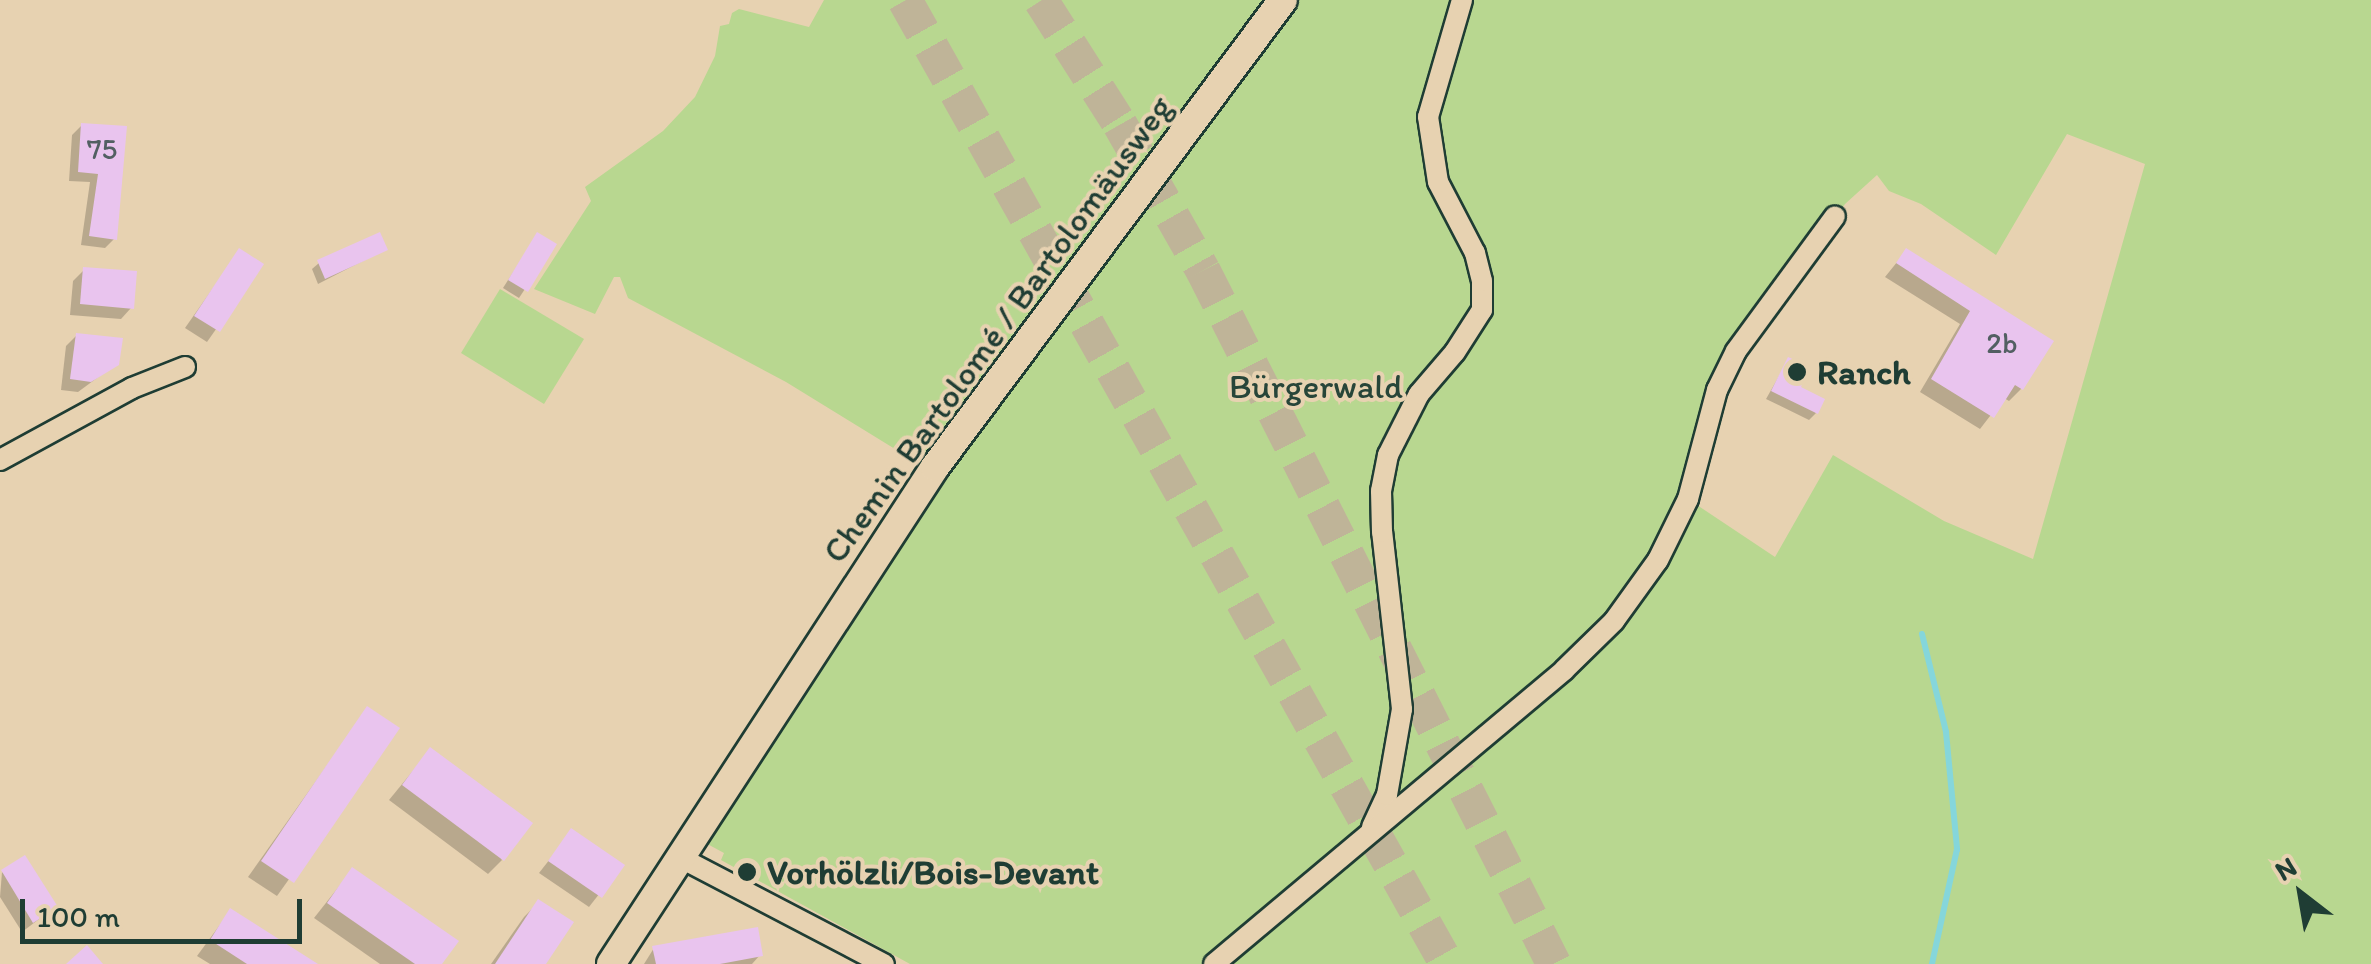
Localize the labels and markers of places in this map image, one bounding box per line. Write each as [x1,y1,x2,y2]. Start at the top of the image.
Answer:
place label: Ranch [1817,351,1911,393]
marker: Ranch [1786,361,1808,383]
place label: Vorhölzli/Bois-Devant [767,851,1099,893]
marker: Vorhölzli/Bois-Devant [736,861,758,883]

